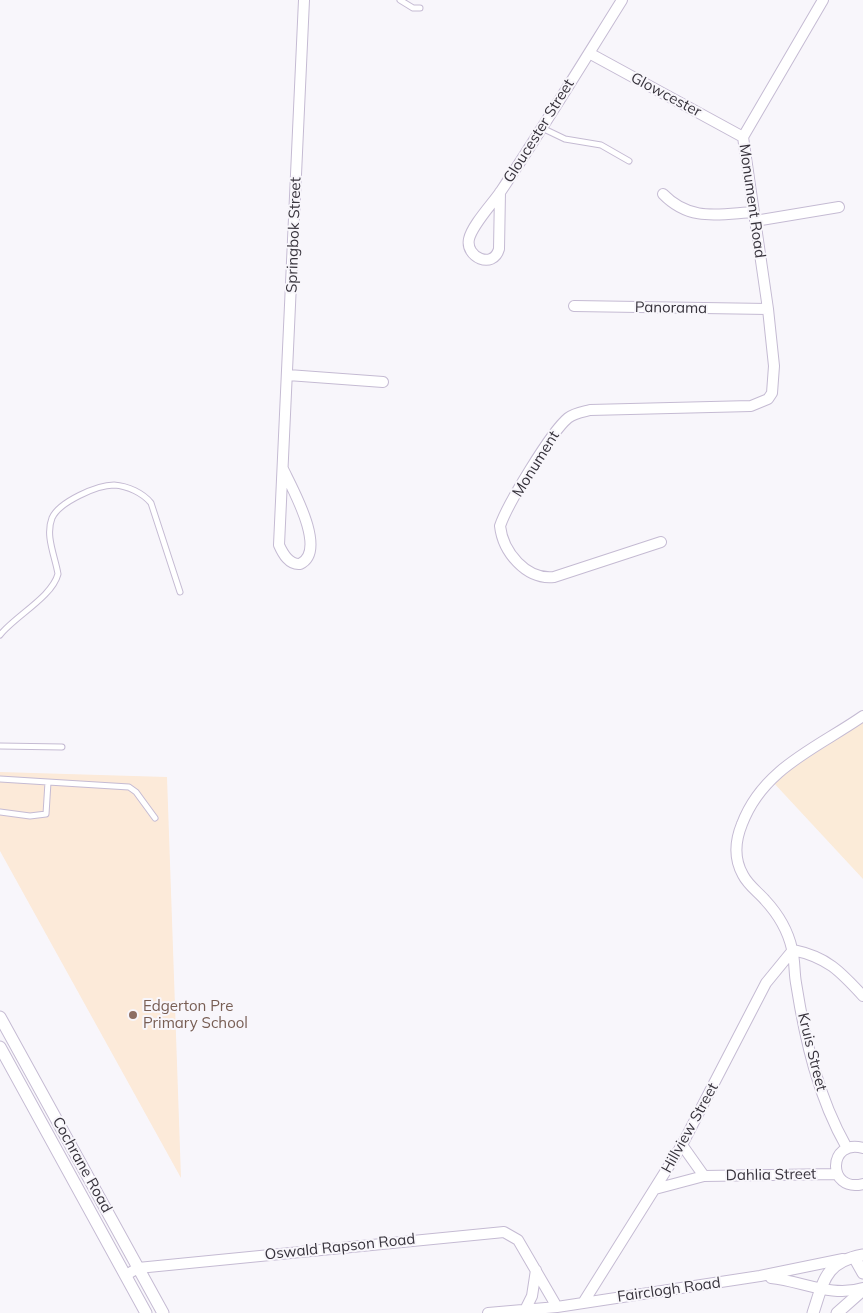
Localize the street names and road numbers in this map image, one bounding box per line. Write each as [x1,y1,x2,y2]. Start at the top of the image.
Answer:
street label: Glowcester [628,69,704,121]
street label: Gloucester Street [500,76,578,186]
street label: Monument Road [735,143,769,259]
street label: Springbok Street [283,177,305,293]
street label: Panorama [635,298,707,318]
street label: Monument [509,428,563,500]
street label: Kruis Street [794,1011,830,1093]
street label: Hillview Street [658,1080,722,1176]
street label: Cochrane Road [48,1114,116,1216]
street label: Dahlia Street [726,1165,816,1185]
street label: Oswald Rapson Road [264,1230,416,1264]
street label: Fairclogh Road [616,1274,722,1306]

